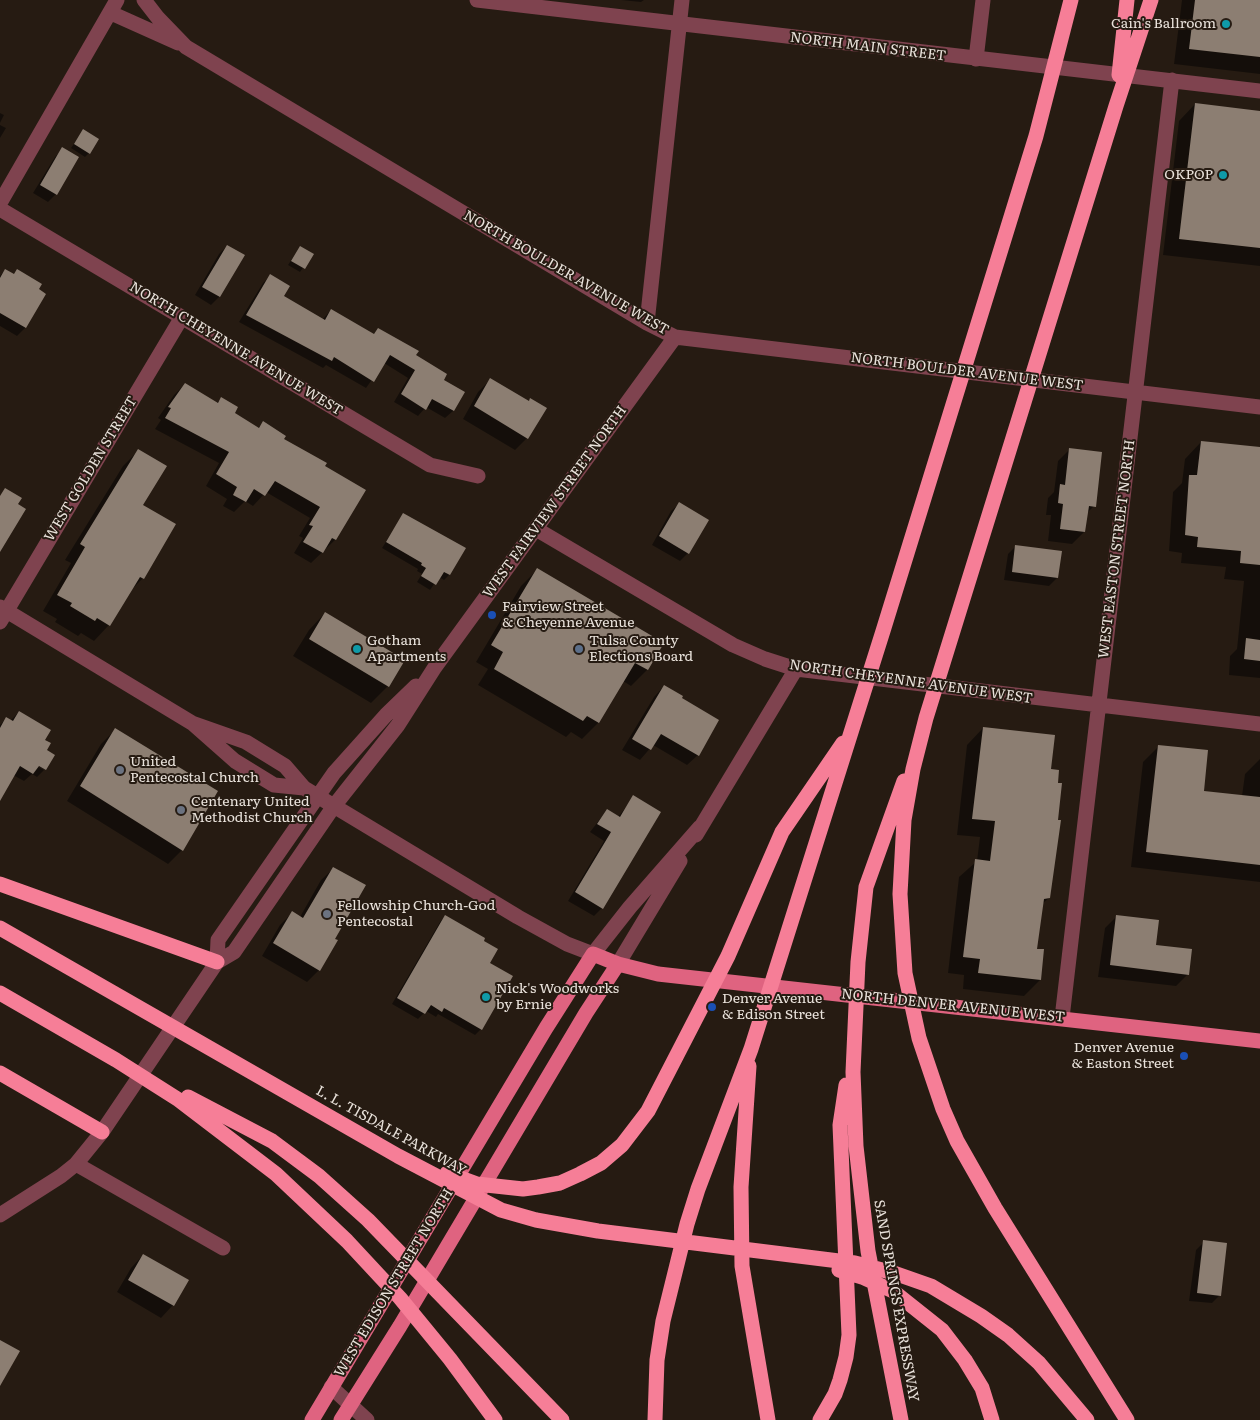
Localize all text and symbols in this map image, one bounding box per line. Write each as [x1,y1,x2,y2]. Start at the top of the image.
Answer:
place label: Cain's Ballroom [1111,16,1216,32]
marker: Cain's Ballroom [1220,18,1232,30]
street label: NORTH MAIN STREET [789,29,947,65]
place label: OKPOP [1164,167,1213,183]
marker: OKPOP [1217,169,1229,181]
street label: NORTH BOULDER AVENUE WEST [460,207,672,339]
street label: NORTH CHEYENNE AVENUE WEST [126,279,346,419]
street label: NORTH BOULDER AVENUE WEST [850,349,1084,395]
street label: WEST GOLDEN STREET [41,394,141,544]
street label: WEST FAIRVIEW STREET NORTH [480,403,630,601]
street label: WEST EASTON STREET NORTH [1095,439,1139,659]
place label: Fairview Street & Cheyenne Avenue [502,599,634,632]
marker: Fairview Street & Cheyenne Avenue [486,609,498,621]
place label: Gotham Apartments [367,633,446,666]
place label: Tulsa County Elections Board [589,633,693,666]
marker: Gotham Apartments [351,643,363,655]
marker: Tulsa County Elections Board [573,643,585,655]
street label: NORTH CHEYENNE AVENUE WEST [788,657,1034,707]
place label: United Pentecostal Church [130,754,259,786]
marker: United Pentecostal Church [114,764,126,776]
place label: Centenary United Methodist Church [191,794,313,826]
marker: Centenary United Methodist Church [175,804,187,816]
place label: Fellowship Church-God Pentecostal [337,898,495,930]
marker: Fellowship Church-God Pentecostal [321,908,333,920]
place label: Nick's Woodworks by Ernie [496,981,619,1014]
street label: NORTH DENVER AVENUE WEST [840,986,1066,1026]
marker: Nick's Woodworks by Ernie [480,991,492,1003]
place label: Denver Avenue & Edison Street [722,991,825,1024]
marker: Denver Avenue & Edison Street [706,1001,718,1013]
place label: Denver Avenue & Easton Street [1072,1040,1174,1072]
marker: Denver Avenue & Easton Street [1178,1050,1190,1062]
street label: L. L. TISDALE PARKWAY [313,1083,469,1179]
street label: WEST EDISON STREET NORTH [331,1186,457,1380]
street label: SAND SPRINGS EXPRESSWAY [870,1199,922,1403]

